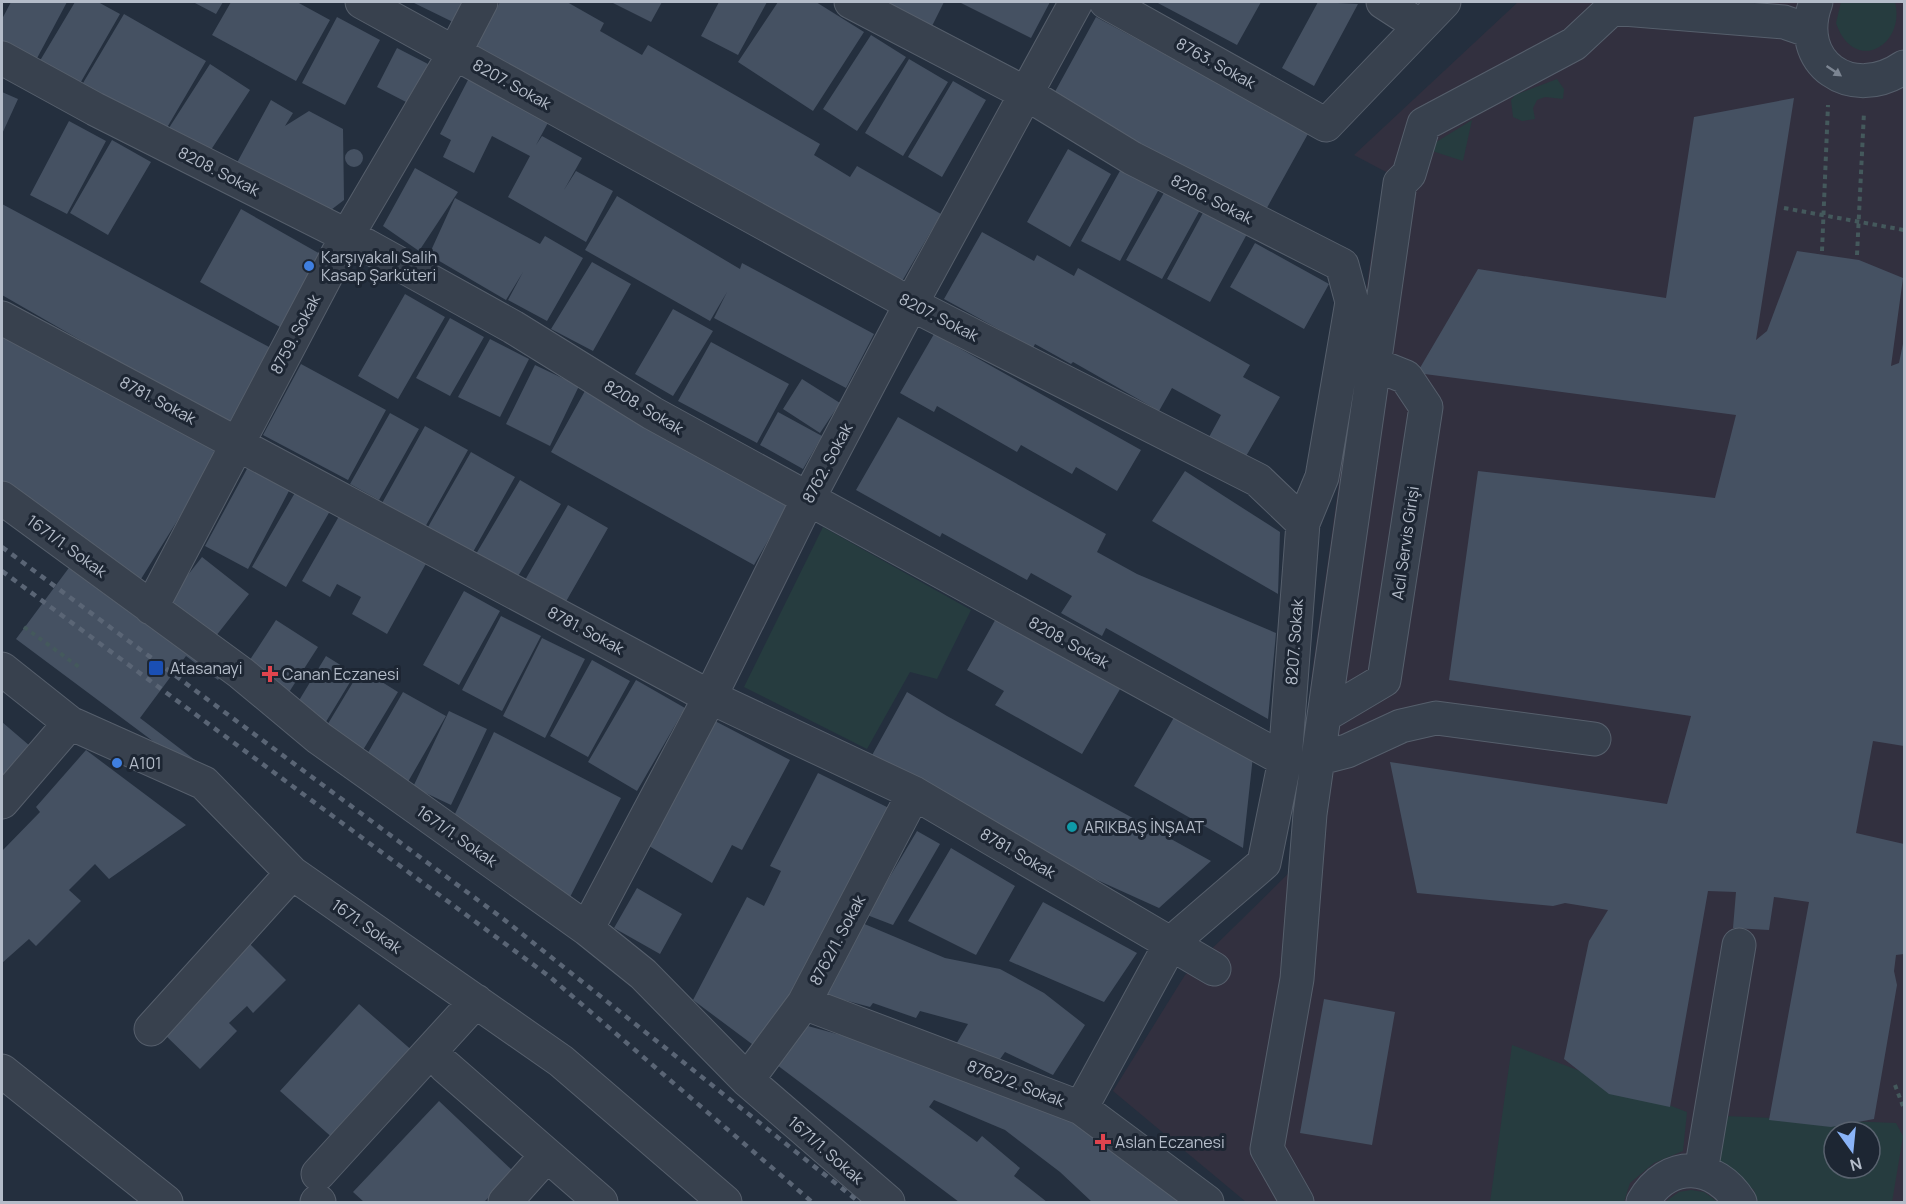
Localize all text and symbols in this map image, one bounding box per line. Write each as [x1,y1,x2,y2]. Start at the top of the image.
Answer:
street label: 8763. Sokak [1172,32,1260,94]
street label: 8207. Sokak [469,53,556,115]
one-way arrow [1826,65,1842,77]
street label: 8208. Sokak [174,141,264,201]
street label: 8206. Sokak [1167,169,1258,230]
place label: Karşıyakalı Salih Kasap Şarküteri [321,246,437,286]
marker: Karşıyakalı Salih Kasap Şarküteri [302,259,316,273]
street label: 8207. Sokak [895,288,983,347]
street label: 8759. Sokak [265,289,326,378]
street label: 8781. Sokak [116,371,201,430]
street label: 8208. Sokak [600,375,689,440]
street label: 8762. Sokak [797,418,858,507]
street label: Acil Servis Girişi [1386,485,1424,601]
street label: 1671/1. Sokak [23,510,112,583]
street label: 8207. Sokak [1280,597,1308,686]
street label: 8781. Sokak [544,601,629,660]
street label: 8208. Sokak [1025,611,1114,674]
place label: Atasanayi [170,657,243,679]
marker: Atasanayi [147,659,165,677]
place label: Canan Eczanesi [282,663,399,685]
marker: Canan Eczanesi [263,667,277,681]
place label: A101 [129,752,161,774]
marker: A101 [110,756,124,770]
street label: 1671/1. Sokak [412,800,503,872]
place label: ARIKBAŞ İNŞAAT [1084,816,1205,838]
marker: ARIKBAŞ İNŞAAT [1065,820,1079,834]
street label: 8781. Sokak [976,823,1061,884]
street label: 8762/1. Sokak [804,890,871,989]
street label: 1671. Sokak [327,894,407,959]
street label: 8762/2. Sokak [964,1054,1069,1112]
street label: 1671/1. Sokak [783,1111,869,1190]
north arrow [1822,1120,1882,1180]
place label: Aslan Eczanesi [1115,1131,1225,1153]
marker: Aslan Eczanesi [1096,1135,1110,1149]
text: N [1847,1152,1864,1177]

